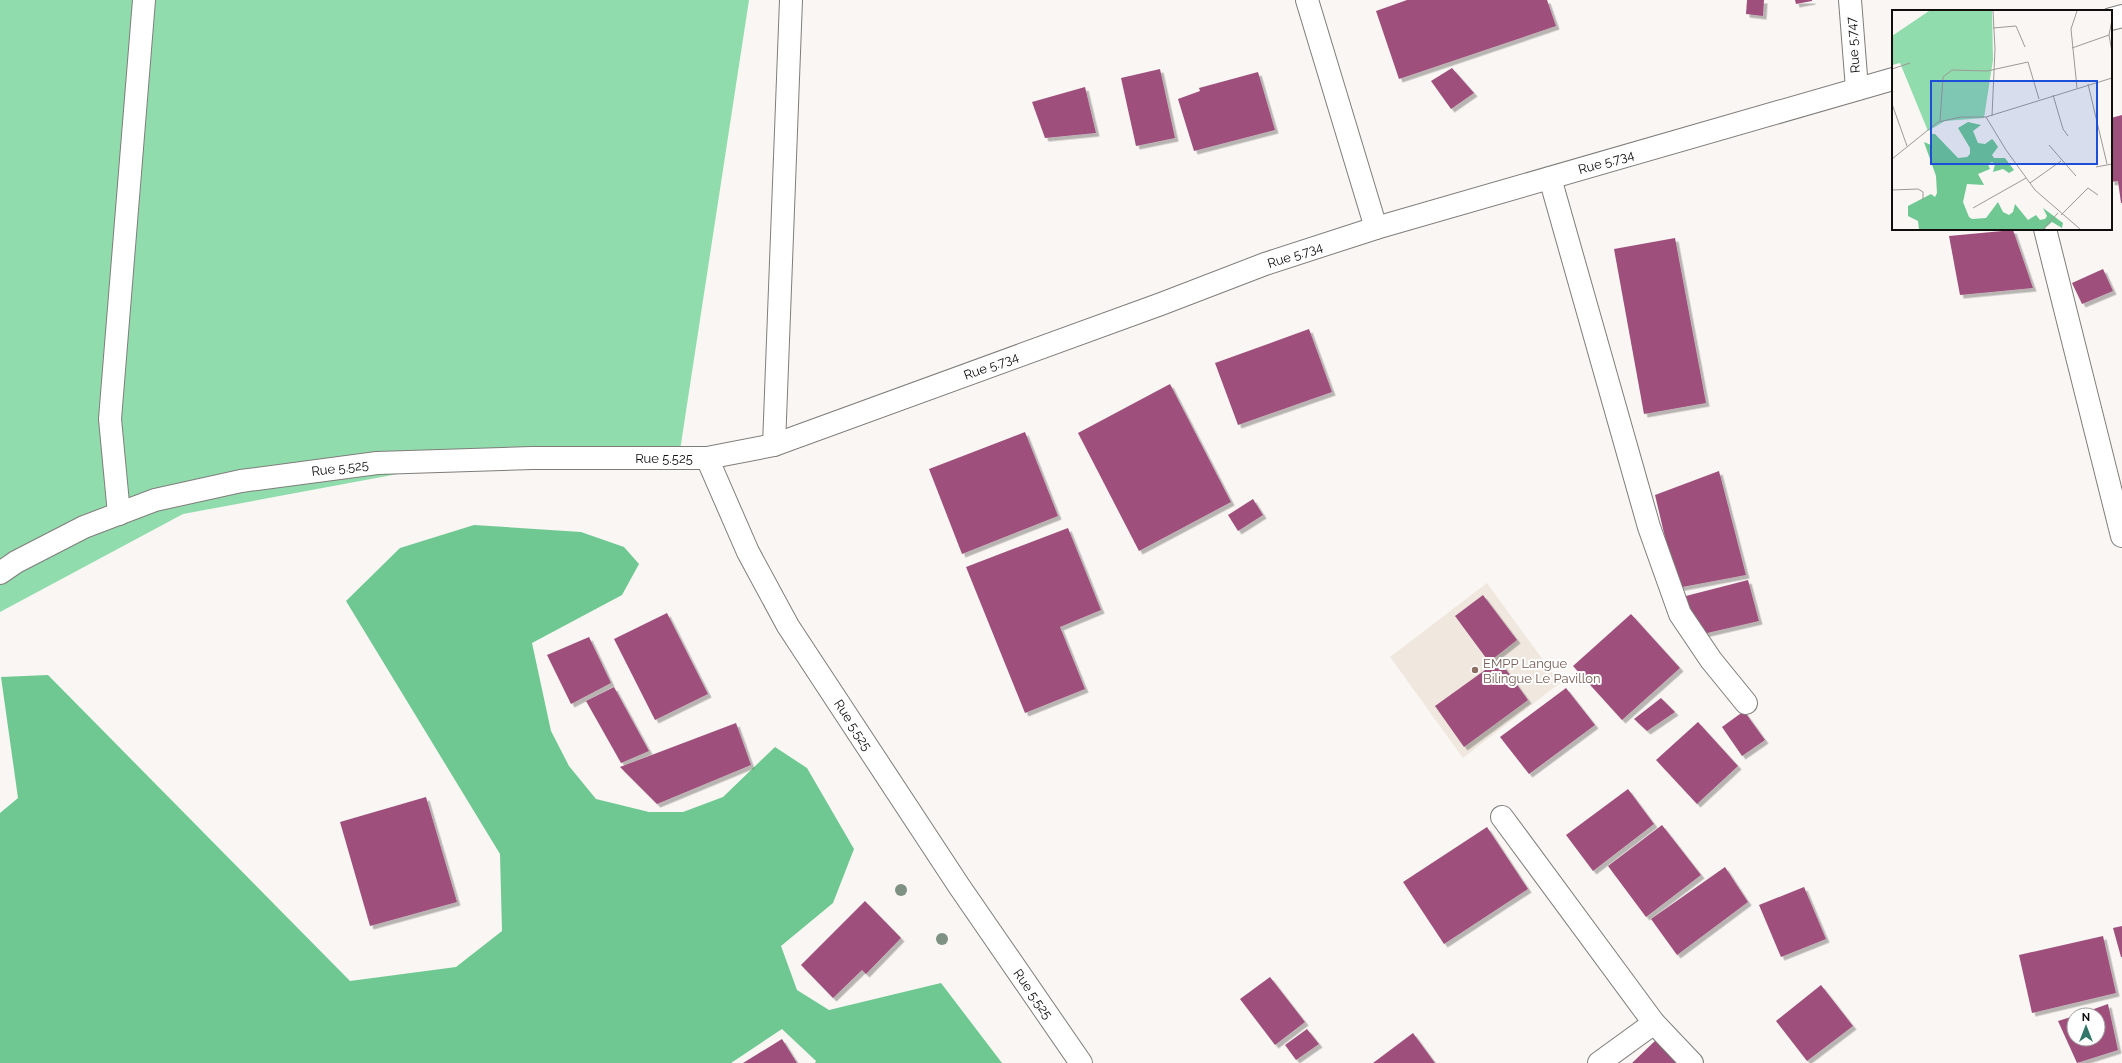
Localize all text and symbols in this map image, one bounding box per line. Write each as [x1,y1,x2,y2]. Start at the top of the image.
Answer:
inset map [1892,10,2112,230]
street label: Rue 5.747 [1843,16,1863,74]
street label: Rue 5.734 [1576,147,1636,177]
street label: Rue 5.734 [1265,239,1325,271]
street label: Rue 5.734 [962,349,1020,383]
street label: Rue 5.525 [635,451,693,466]
street label: Rue 5.525 [311,457,369,479]
place label: EMPP Langue Bilingue Le Pavillon [1483,656,1601,686]
marker: EMPP Langue Bilingue Le Pavillon [1470,665,1480,675]
street label: Rue 5.525 [831,697,875,753]
street label: Rue 5.525 [1010,966,1056,1022]
north arrow [2066,1007,2106,1047]
text: N [2082,1011,2090,1024]

